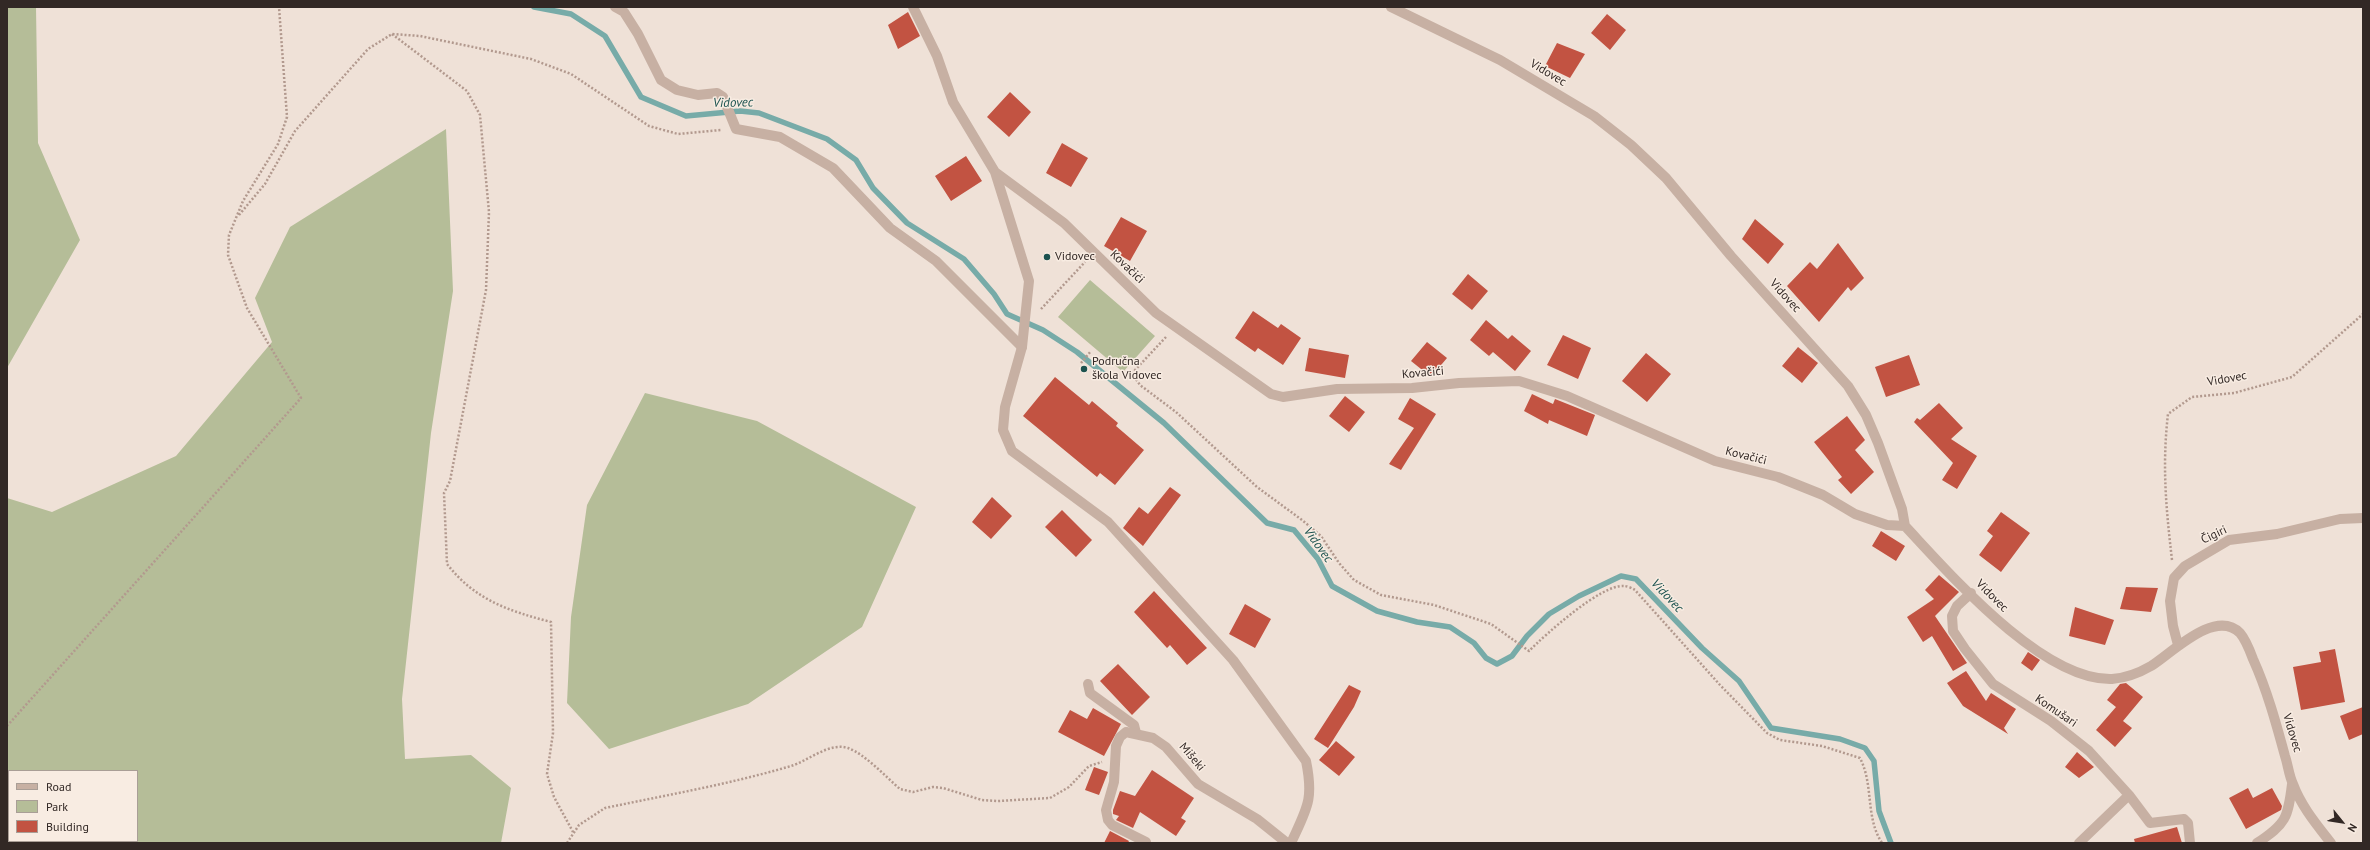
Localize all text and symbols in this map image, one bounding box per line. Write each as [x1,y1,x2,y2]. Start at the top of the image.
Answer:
street label: Vidovec [1527,57,1569,89]
water label: Vidovec [713,95,753,111]
street label: Kovačići [1107,247,1147,287]
place label: Vidovec [1055,250,1095,264]
marker: Vidovec [1042,252,1052,262]
street label: Vidovec [1766,276,1804,316]
place label: Područna škola Vidovec [1092,355,1162,383]
marker: Područna škola Vidovec [1079,364,1089,374]
street label: Kovačići [1401,364,1445,382]
street label: Vidovec [2206,368,2248,390]
street label: Kovačići [1724,444,1768,468]
street label: Čigiri [2199,523,2229,547]
water label: Vidovec [1300,524,1336,566]
water label: Vidovec [1648,576,1686,616]
street label: Vidovec [1973,577,2011,615]
street label: Komušari [2032,692,2080,730]
street label: Vidovec [2279,712,2305,754]
street label: Mišeki [1176,740,1208,774]
legend [8,770,138,842]
text: Road [46,779,71,794]
text: Park [46,799,68,814]
north arrow [2322,802,2362,842]
text: Building [46,819,89,834]
text: N [2345,821,2360,835]

